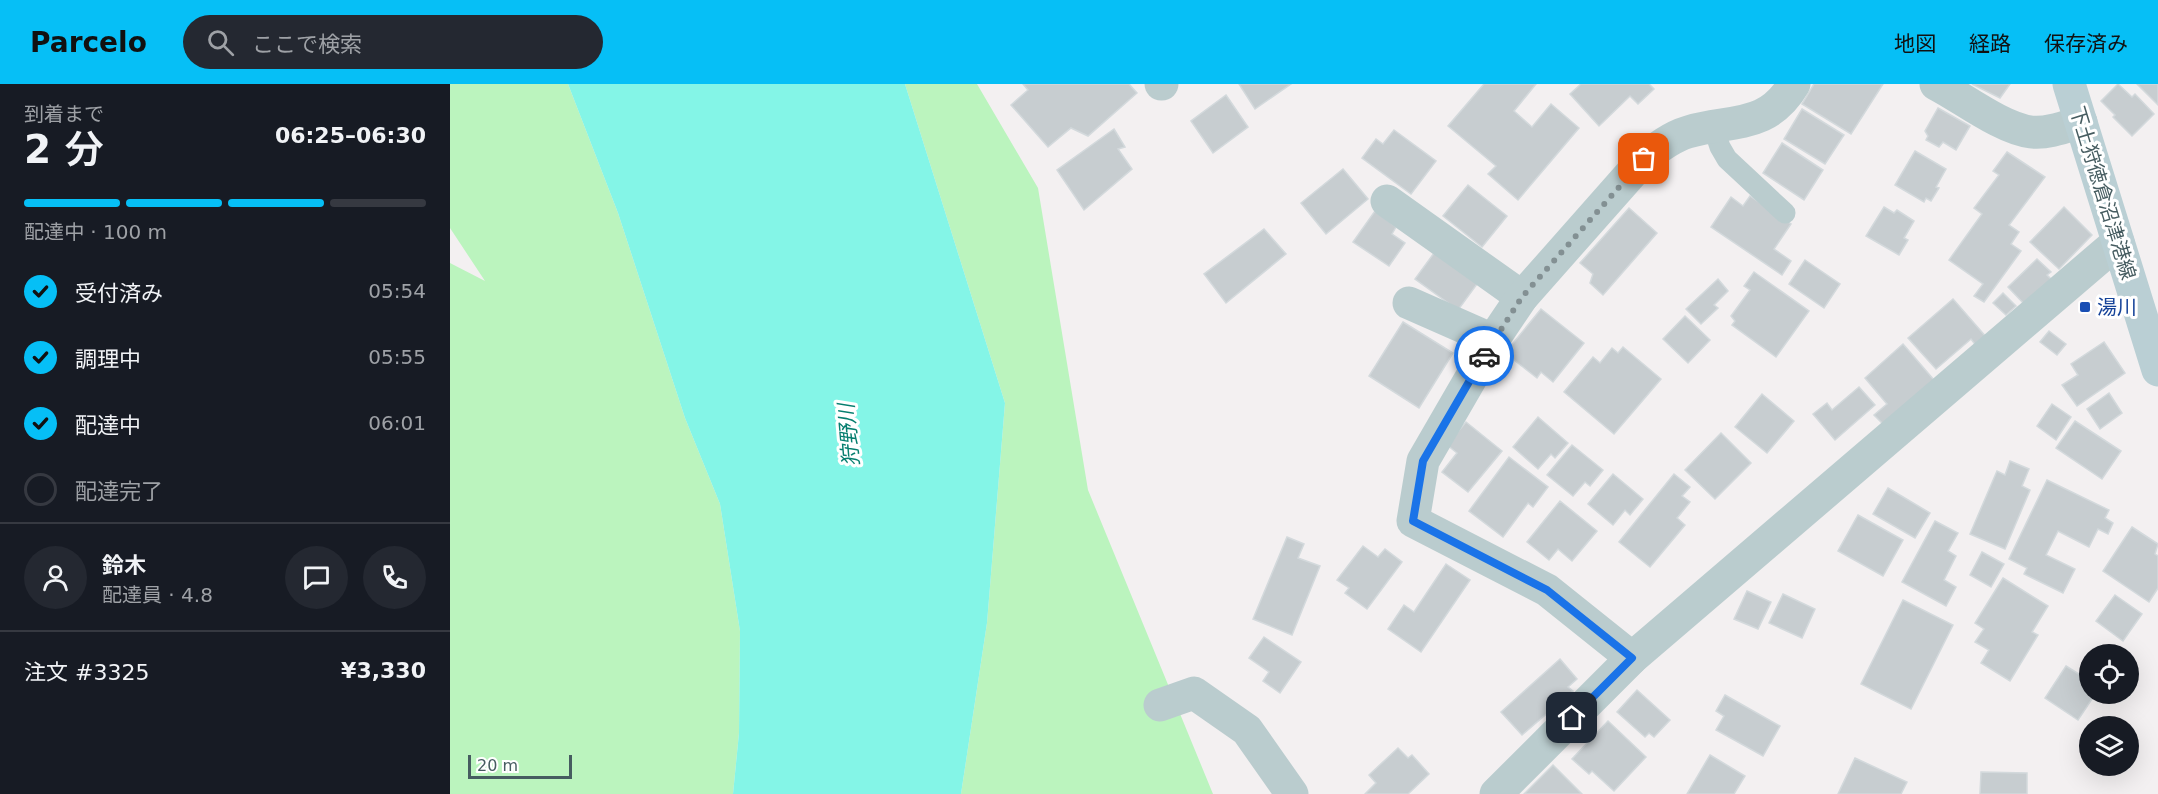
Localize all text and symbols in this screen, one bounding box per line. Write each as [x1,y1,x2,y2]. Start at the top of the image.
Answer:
search box [183,15,603,69]
text: Parcelo [30,26,147,59]
icon: search [204,26,237,59]
text: ここで検索 [252,32,362,57]
text: 地図 [1894,32,1936,56]
text: 経路 [1969,32,2011,56]
text: 保存済み [2044,32,2128,56]
text: 到着まで [24,102,104,126]
street label: 下土狩徳倉沼津港線 [2065,103,2141,283]
text: 06:25–06:30 [275,123,426,148]
text: 2 分 [24,127,104,172]
pin [1618,133,1669,184]
icon: bag [1627,142,1660,175]
text: 配達中 · 100 m [24,220,167,244]
icon: check [24,275,57,308]
text: 05:54 [368,279,426,303]
text: 受付済み [75,281,163,306]
place label: 湯川 [2097,295,2137,319]
marker: 湯川 [2078,300,2092,314]
courier [1454,326,1514,386]
icon: car [1468,340,1501,373]
icon: check [24,341,57,374]
text: 05:55 [368,345,426,369]
text: 調理中 [75,347,141,372]
water label: 狩野川 [834,401,864,467]
icon: check [24,407,57,440]
text: 06:01 [368,411,426,435]
text: 配達中 [75,413,141,438]
text: 配達完了 [75,479,163,504]
button: person [24,546,87,609]
button: chat [285,546,348,609]
button: phone [363,546,426,609]
text: 鈴木 [102,553,146,578]
text: 配達員 · 4.8 [102,583,213,607]
map controls [2079,644,2139,776]
button: locate [2079,644,2139,704]
text: ¥3,330 [341,658,426,683]
text: 注文 #3325 [24,660,149,685]
pin [1546,692,1597,743]
icon: home [1555,701,1588,734]
button: layers [2079,716,2139,776]
scale bar [468,752,572,780]
text: 20 m [477,756,518,775]

